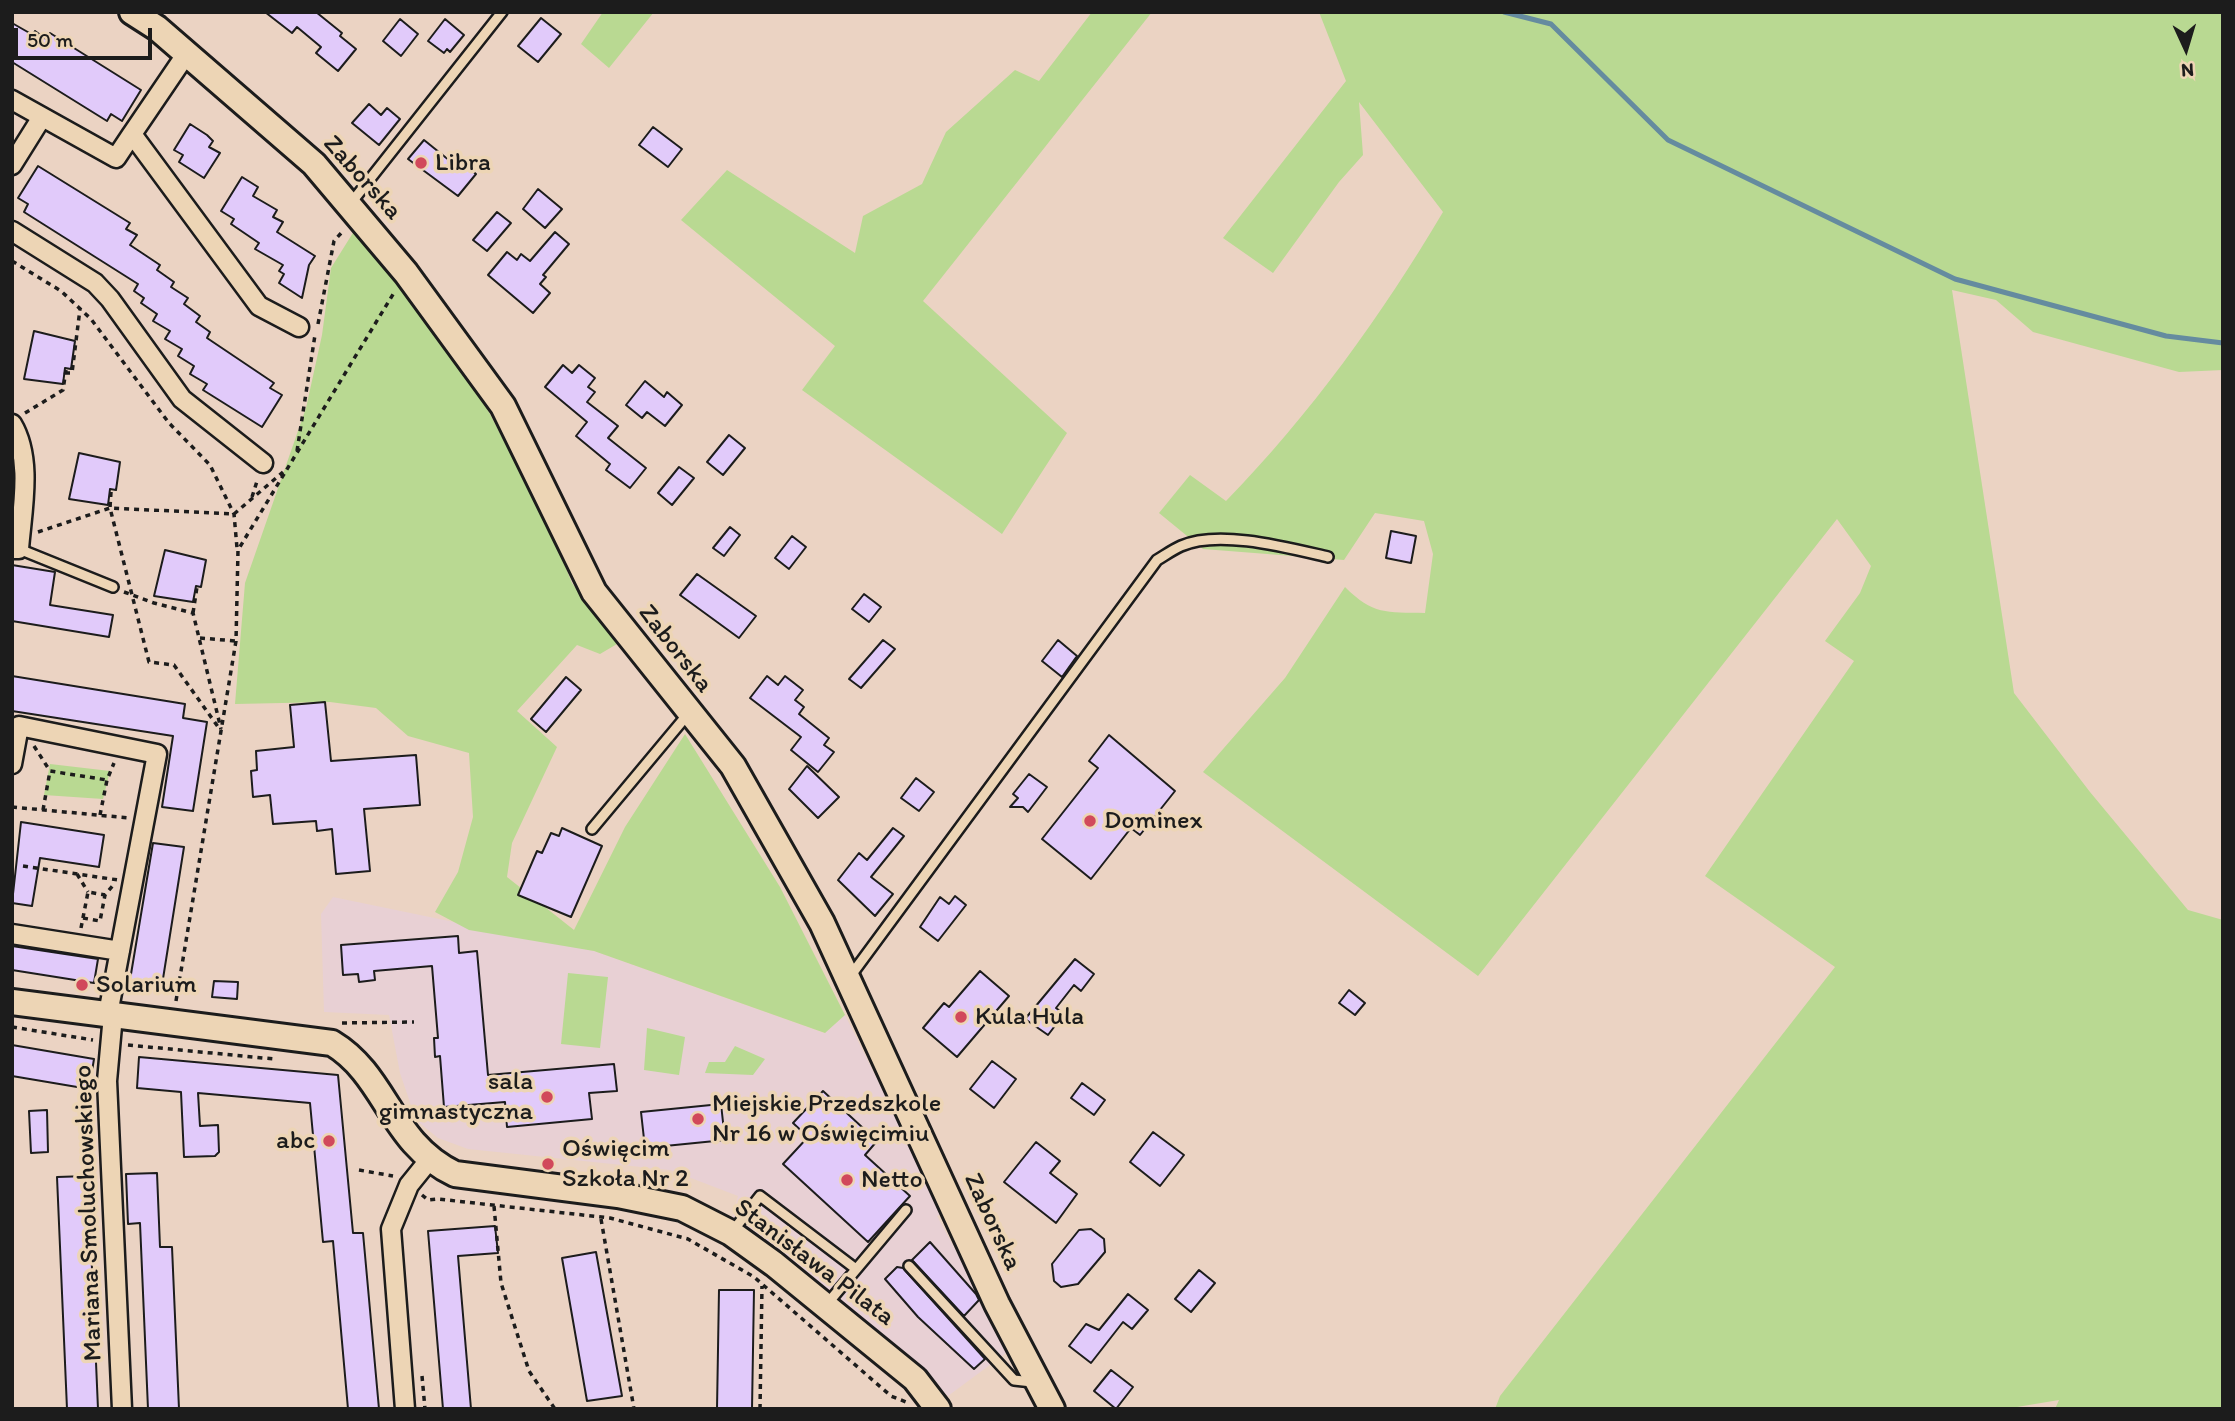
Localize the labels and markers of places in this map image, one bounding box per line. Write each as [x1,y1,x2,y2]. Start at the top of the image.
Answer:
place label: Libra [435,147,491,179]
marker: Libra [413,155,429,171]
place label: Dominex [1104,805,1202,837]
marker: Dominex [1082,813,1098,829]
place label: Solarium [96,969,197,1001]
marker: Solarium [74,977,90,993]
place label: Kula Hula [975,1001,1084,1033]
marker: Kula Hula [953,1009,969,1025]
place label: sala gimnastyczna [379,1066,533,1128]
place label: Miejskie Przedszkole Nr 16 w Oświęcimiu [712,1088,941,1150]
marker: sala gimnastyczna [539,1089,555,1105]
marker: Miejskie Przedszkole Nr 16 w Oświęcimiu [690,1111,706,1127]
place label: abc [276,1125,315,1157]
marker: abc [321,1133,337,1149]
place label: Oświęcim Szkoła Nr 2 [562,1133,689,1194]
marker: Oświęcim Szkoła Nr 2 [540,1156,556,1172]
place label: Netto [861,1164,923,1196]
marker: Netto [839,1172,855,1188]

